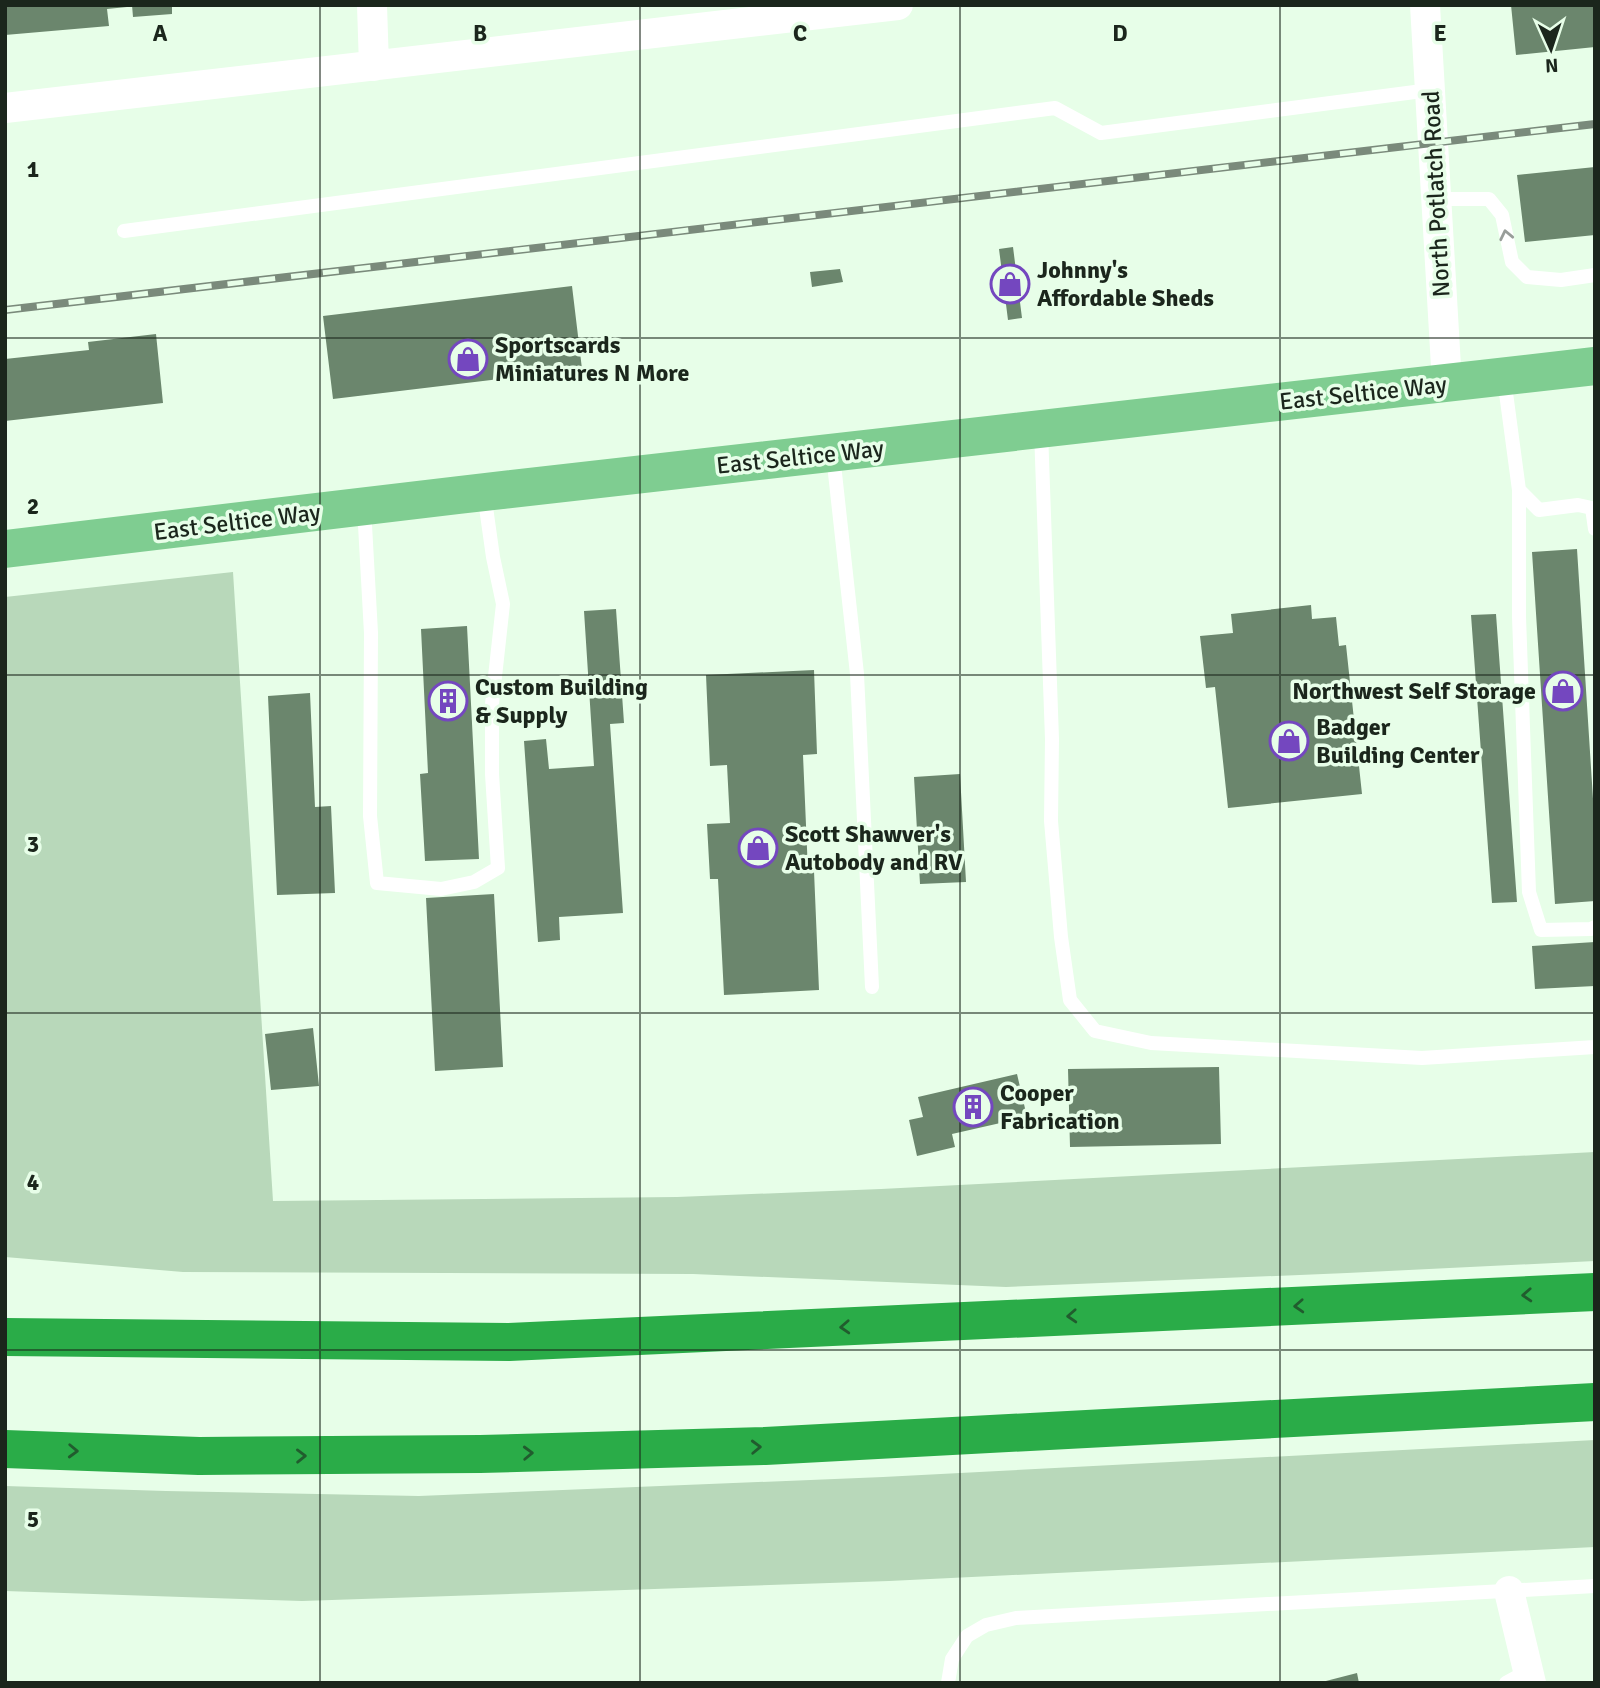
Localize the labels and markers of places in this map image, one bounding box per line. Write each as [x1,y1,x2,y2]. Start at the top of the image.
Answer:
place label: Johnny's Affordable Sheds [1037,255,1214,313]
shop icon: Johnny's Affordable Sheds [989,263,1031,305]
place label: Sportscards Miniatures N More [495,330,689,388]
shop icon: Sportscards Miniatures N More [447,338,489,380]
shop icon: Northwest Self Storage [1542,670,1584,712]
place label: Custom Building & Supply [475,672,648,730]
place label: Northwest Self Storage [1292,676,1536,706]
building icon: Custom Building & Supply [427,680,469,722]
place label: Badger Building Center [1316,712,1480,770]
shop icon: Badger Building Center [1268,720,1310,762]
place label: Scott Shawver's Autobody and RV [785,819,963,877]
shop icon: Scott Shawver's Autobody and RV [737,827,779,869]
place label: Cooper Fabrication [1000,1078,1120,1136]
building icon: Cooper Fabrication [952,1086,994,1128]

